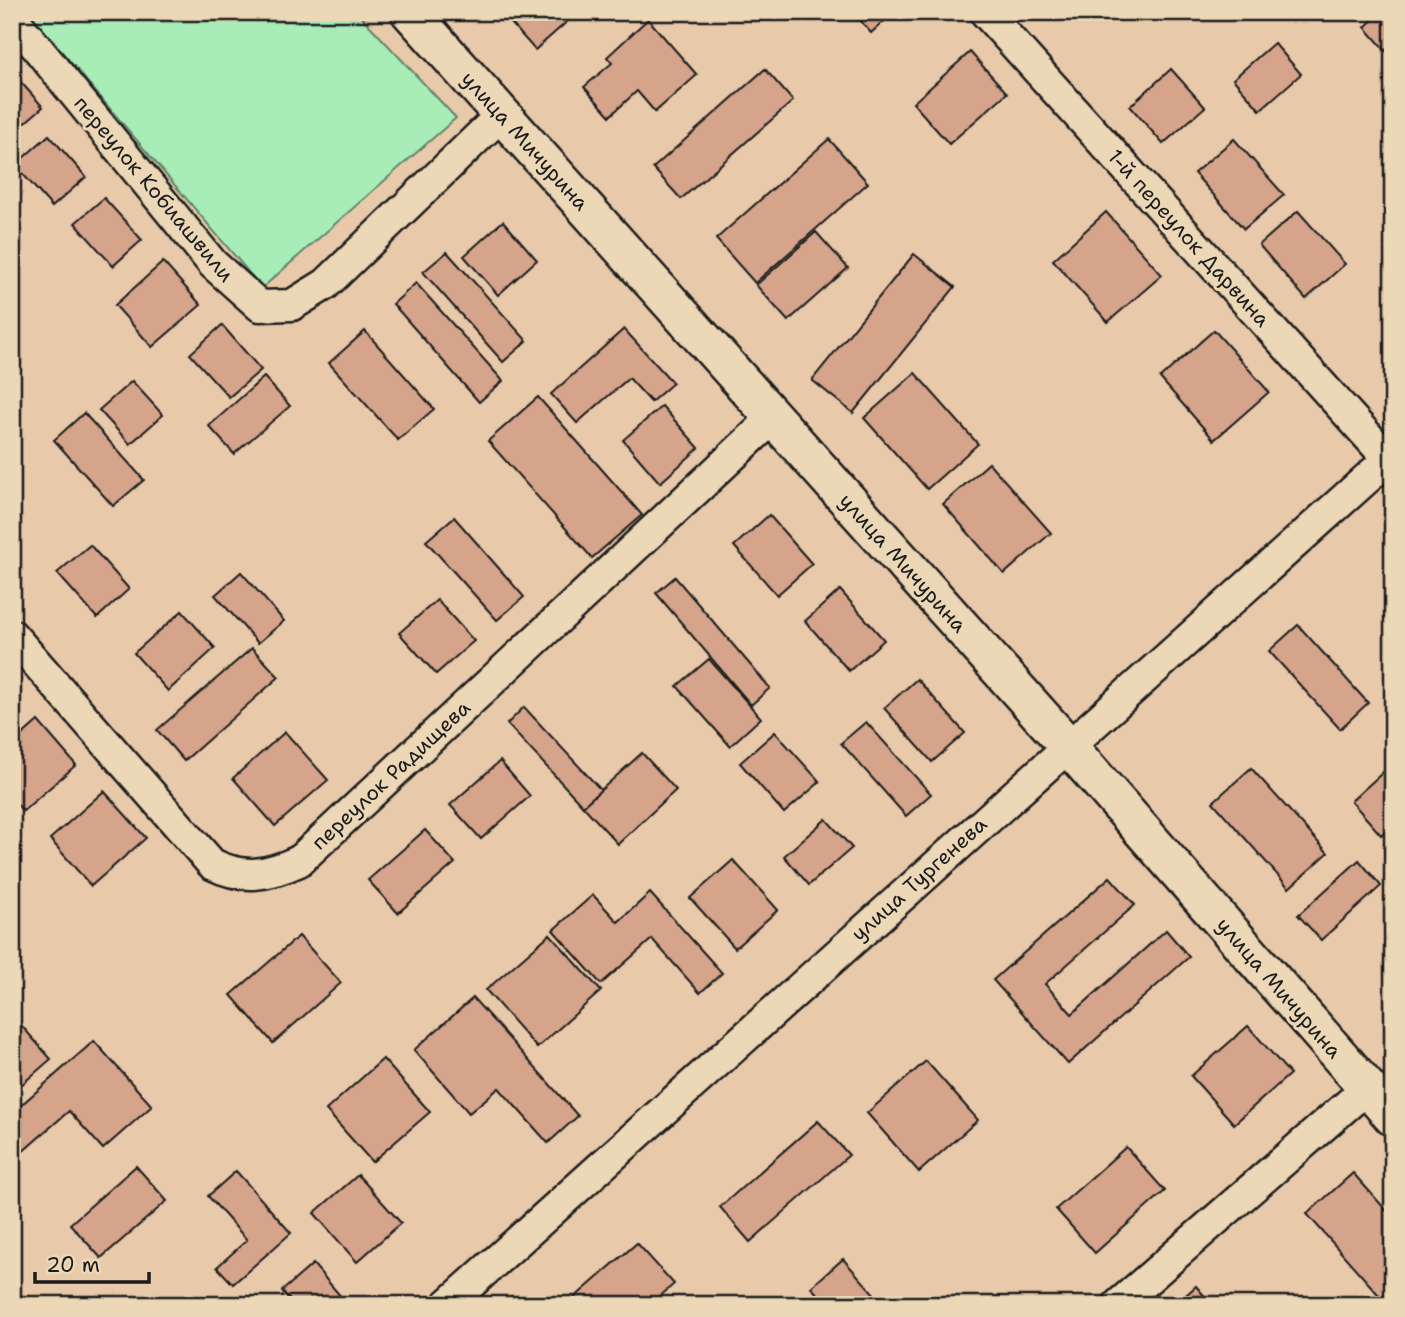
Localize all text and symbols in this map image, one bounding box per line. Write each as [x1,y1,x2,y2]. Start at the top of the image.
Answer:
street label: улица Мичурина [455,65,595,217]
street label: переулок Кобиашвили [68,90,240,288]
street label: 1-й переулок Дарвина [1102,143,1276,333]
street label: улица Мичурина [833,487,973,639]
street label: переулок Радищева [305,694,477,856]
street label: улица Тургенева [845,810,993,948]
street label: улица Мичурина [1210,911,1348,1065]
scale bar [35,1240,149,1284]
text: 20 m [46,1251,100,1279]

